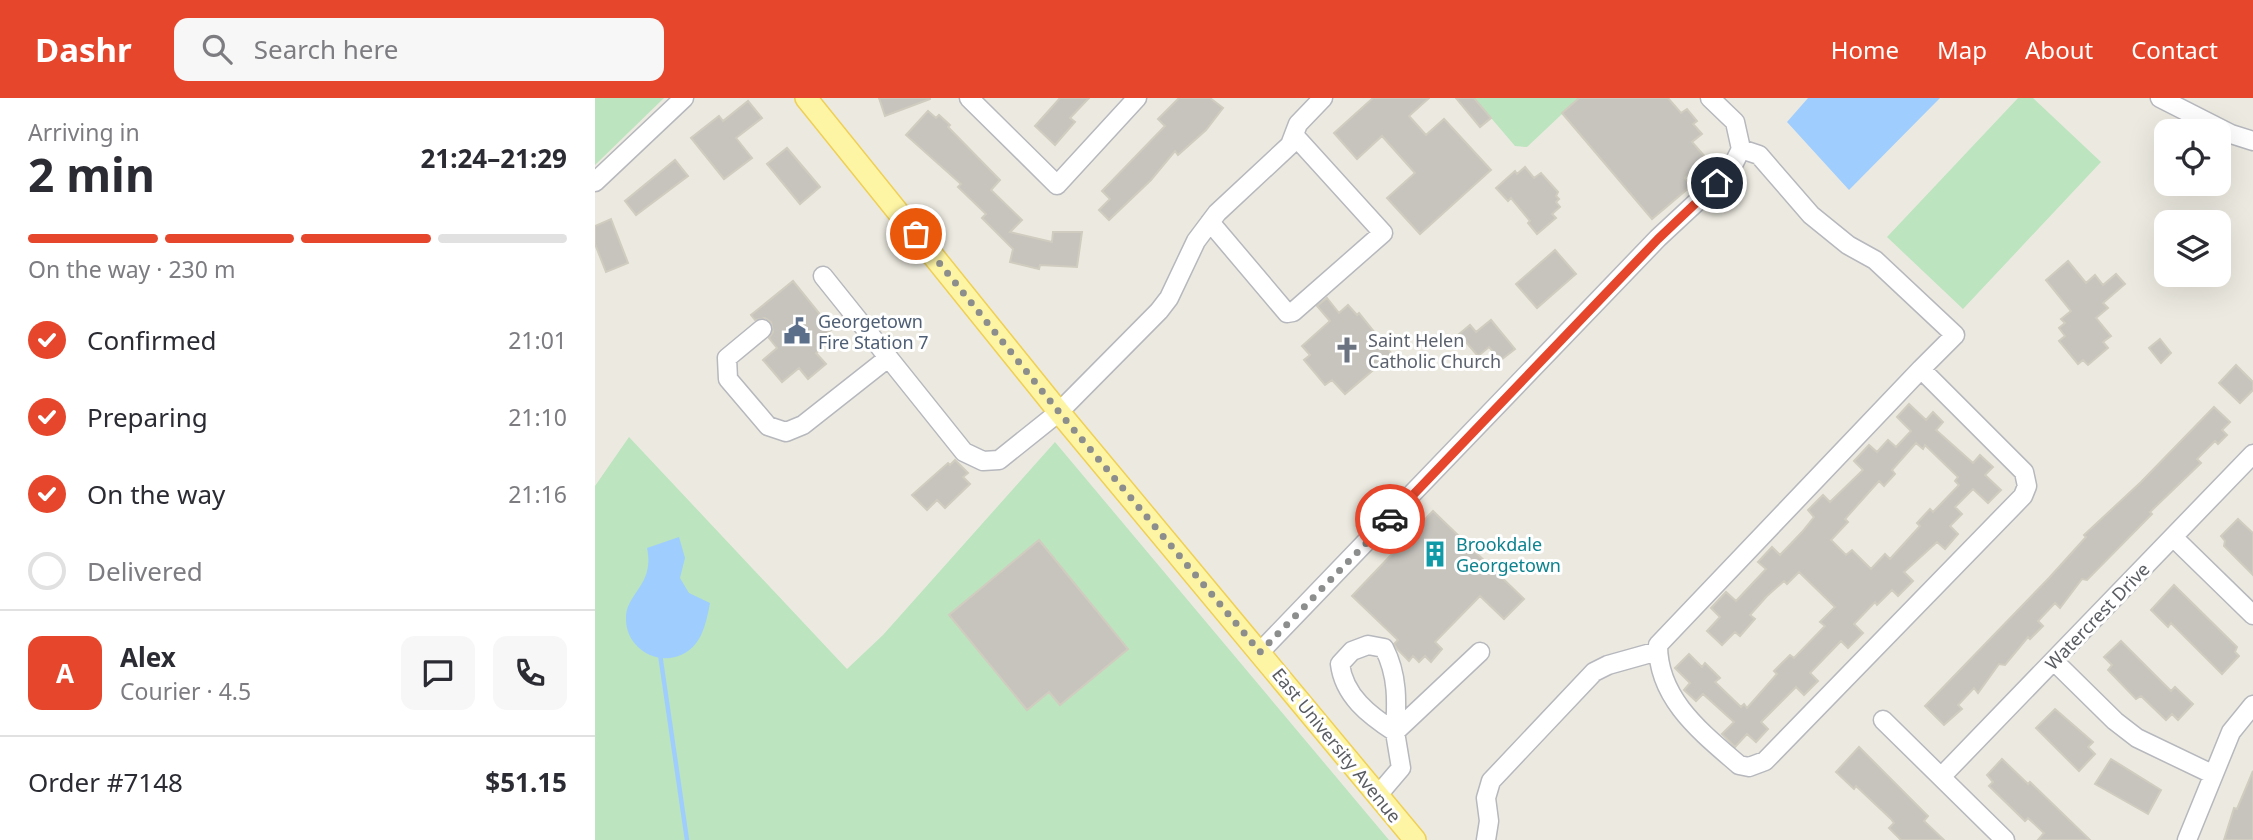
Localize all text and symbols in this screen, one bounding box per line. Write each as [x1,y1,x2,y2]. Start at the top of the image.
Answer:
search box [174,18,664,81]
text: Dashr [35,27,132,72]
icon: search [198,30,236,68]
text: Search here [254,31,398,67]
text: Home [1831,33,1899,66]
text: Map [1937,33,1987,66]
text: About [2025,33,2093,66]
text: Contact [2131,33,2218,66]
text: Arriving in [28,116,140,148]
map controls [2154,119,2231,287]
button: locate [2154,119,2231,196]
text: 21:24–21:29 [420,140,567,176]
text: 2 min [28,143,155,205]
pin [1687,153,1747,213]
icon: home [1698,164,1736,202]
pin [886,204,946,264]
button: layers [2154,210,2231,287]
icon: bag [897,215,935,253]
text: On the way · 230 m [28,253,235,285]
place label: Georgetown Fire Station 7 [818,309,929,354]
public building icon: Georgetown Fire Station 7 [782,316,812,346]
icon: check [28,321,66,359]
text: Confirmed [87,322,217,358]
text: 21:01 [508,324,567,356]
place label: Saint Helen Catholic Church [1368,328,1501,373]
church icon: Saint Helen Catholic Church [1332,335,1362,365]
icon: check [28,398,66,436]
text: Preparing [87,399,208,435]
text: 21:10 [508,401,567,433]
icon: check [28,475,66,513]
text: On the way [87,476,225,512]
text: 21:16 [508,478,567,510]
courier [1355,484,1425,554]
icon: car [1371,500,1409,538]
place label: Brookdale Georgetown [1456,532,1561,577]
building icon: Brookdale Georgetown [1420,539,1450,569]
text: Delivered [87,553,203,589]
street label: Watercrest Drive [2040,557,2154,675]
button: chat [401,636,475,710]
button: phone [493,636,567,710]
text: Alex [120,639,176,675]
text: A [56,655,74,691]
street label: East University Avenue [1267,663,1407,827]
text: Courier · 4.5 [120,675,251,707]
text: Order #7148 [28,764,183,800]
text: $51.15 [485,764,567,800]

